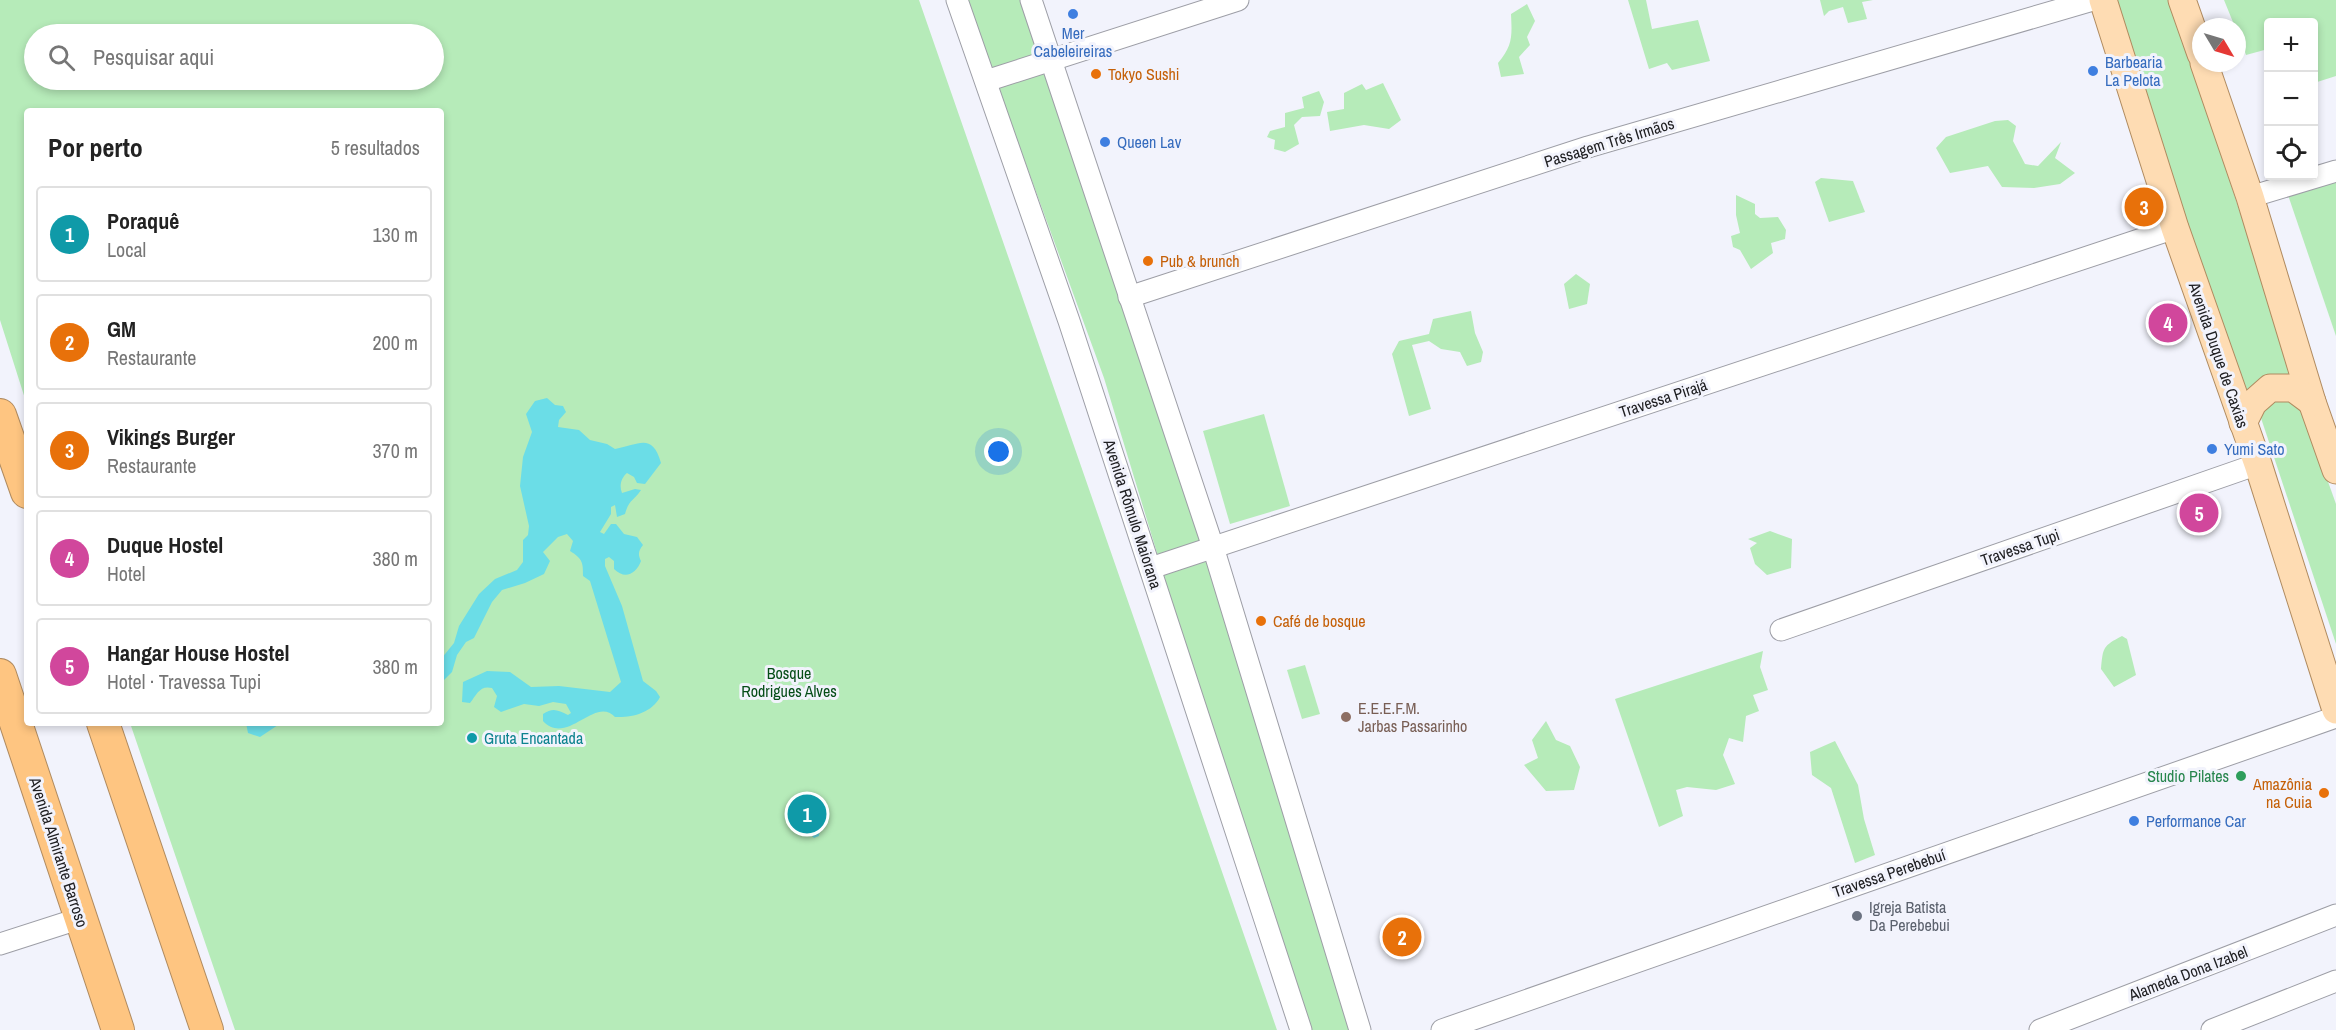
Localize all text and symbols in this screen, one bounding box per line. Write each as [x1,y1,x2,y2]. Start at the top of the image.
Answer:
marker: Mer Cabeleireiras [1066,7,1080,21]
north arrow [2192,18,2246,72]
map controls [2264,18,2318,180]
button: + [2264,18,2318,72]
place label: Mer Cabeleireiras [1034,22,1112,62]
search box [24,24,444,90]
icon: search [45,41,78,74]
text: Pesquisar aqui [93,42,214,72]
place label: Barbearia La Pelota [2105,51,2163,91]
place label: Tokyo Sushi [1108,63,1179,85]
marker: Barbearia La Pelota [2086,64,2100,78]
marker: Tokyo Sushi [1089,67,1103,81]
button: − [2264,72,2318,126]
street label: Passagem Três Irmãos [1541,112,1677,172]
button: locate [2264,126,2318,180]
text: Por perto [48,130,143,165]
place label: Queen Lav [1117,131,1182,153]
text: 5 resultados [331,134,420,161]
marker: Queen Lav [1098,135,1112,149]
pin: 3 [2124,184,2164,230]
text: Poraquê [107,206,179,236]
text: 1 [65,221,74,248]
text: 130 m [372,221,418,248]
text: Local [107,236,146,263]
place label: Pub & brunch [1160,250,1240,272]
marker: Pub & brunch [1141,254,1155,268]
street label: Avenida Duque de Caxias [2183,278,2254,431]
pin: 4 [2148,300,2188,346]
text: GM [107,314,136,344]
text: 2 [65,329,74,356]
text: 200 m [372,329,418,356]
text: Restaurante [107,344,196,371]
street label: Travessa Pirajá [1616,373,1711,423]
text: Vikings Burger [107,422,235,452]
street label: Avenida Rômulo Maiorana [1098,436,1168,592]
text: 3 [65,437,74,464]
text: 370 m [372,437,418,464]
your location [984,437,1013,466]
place label: Yumi Sato [2224,438,2285,460]
marker: Yumi Sato [2205,442,2219,456]
text: Restaurante [107,452,196,479]
pin: 5 [2180,490,2218,536]
street label: Travessa Tupi [1978,523,2062,571]
text: Duque Hostel [107,530,223,560]
text: 4 [65,545,74,572]
text: 380 m [372,545,418,572]
text: Hotel [107,560,145,587]
place label: Café de bosque [1273,610,1366,632]
marker: Café de bosque [1254,614,1268,628]
text: Hangar House Hostel [107,638,289,668]
text: 5 [65,653,74,680]
text: 380 m [372,653,418,680]
park label: Bosque Rodrigues Alves [741,662,837,702]
text: Hotel · Travessa Tupi [107,668,261,695]
place label: E.E.E.F.M. Jarbas Passarinho [1358,697,1467,737]
marker: E.E.E.F.M. Jarbas Passarinho [1339,710,1353,724]
place label: Gruta Encantada [484,727,584,749]
marker: Gruta Encantada [465,731,479,745]
place label: Studio Pilates [2147,765,2229,787]
marker: Studio Pilates [2234,769,2248,783]
street label: Avenida Almirante Barroso [24,773,94,930]
place label: Amazônia na Cuia [2252,773,2313,813]
marker: Amazônia na Cuia [2317,786,2331,800]
pin: 1 [788,792,826,836]
place label: Performance Car [2146,810,2247,832]
marker: Performance Car [2127,814,2141,828]
street label: Travessa Perebebuí [1830,843,1949,903]
place label: Igreja Batista Da Perebebui [1869,896,1950,936]
marker: Igreja Batista Da Perebebui [1850,909,1864,923]
pin: 2 [1382,914,1422,960]
street label: Alameda Dona Izabel [2125,940,2251,1006]

